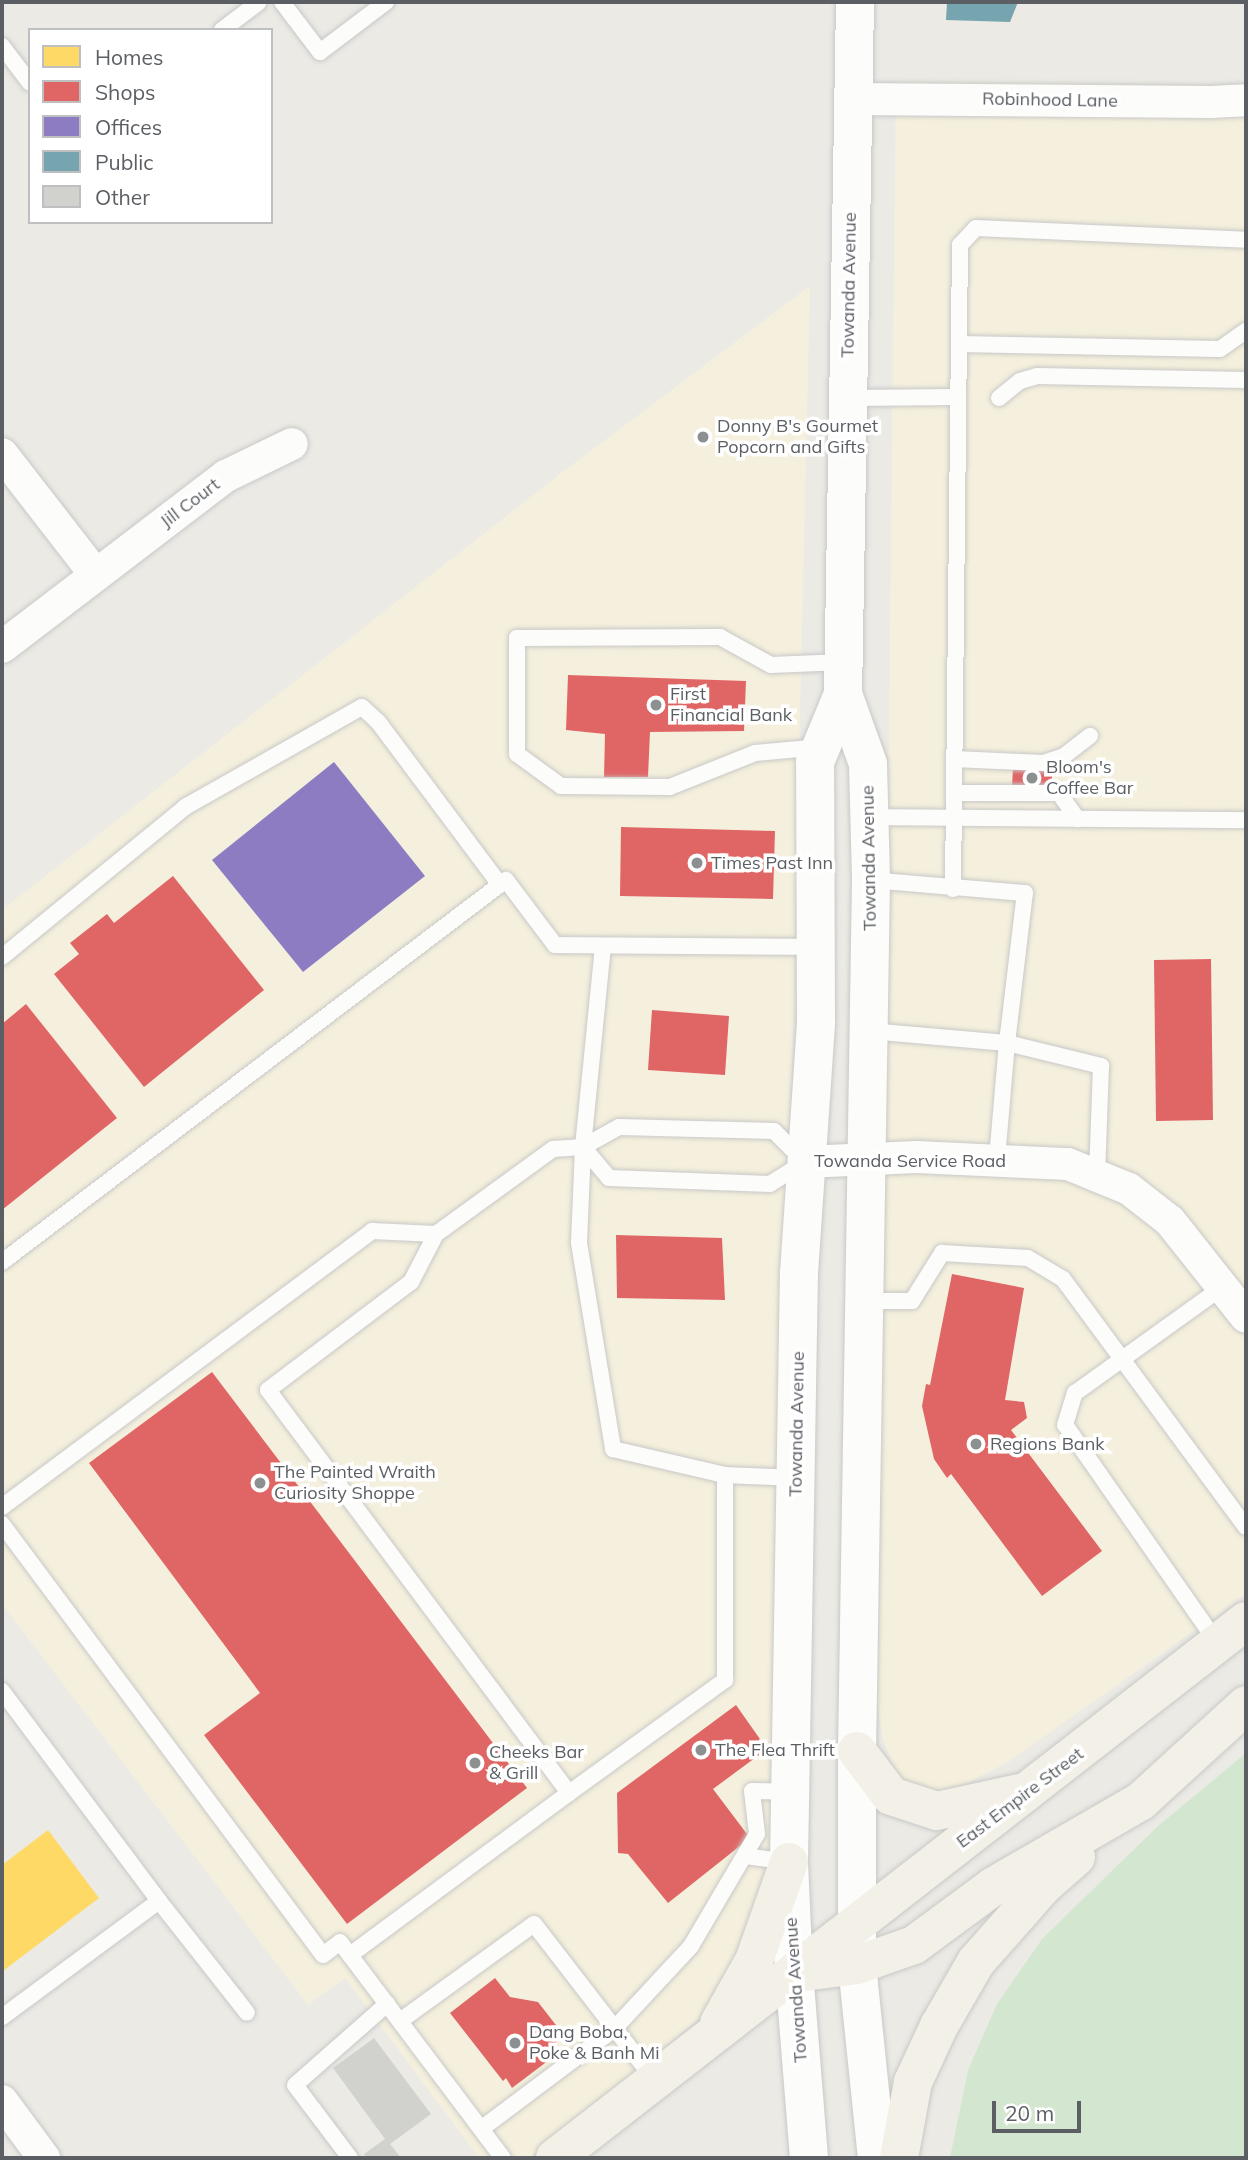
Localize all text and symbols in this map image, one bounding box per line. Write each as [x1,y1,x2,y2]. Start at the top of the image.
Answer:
legend [28,28,273,224]
text: Homes [95,44,163,70]
text: Shops [95,79,155,105]
street label: Robinhood Lane [982,88,1118,112]
text: Offices [95,114,162,140]
text: Public [95,149,154,175]
text: Other [95,184,150,210]
street label: Towanda Avenue [837,212,861,358]
place label: Donny B's Gourmet Popcorn and Gifts [717,416,878,458]
marker: Donny B's Gourmet Popcorn and Gifts [695,429,711,445]
street label: Jill Court [156,474,224,532]
place label: First Financial Bank [670,684,792,726]
marker: First Financial Bank [648,697,664,713]
place label: Bloom's Coffee Bar [1046,757,1133,800]
marker: Bloom's Coffee Bar [1024,770,1040,786]
street label: Towanda Avenue [857,785,881,931]
place label: Times Past Inn [711,852,833,874]
marker: Times Past Inn [689,855,705,871]
street label: Towanda Service Road [814,1150,1006,1172]
street label: Towanda Avenue [785,1351,809,1497]
place label: Regions Bank [990,1433,1104,1455]
marker: Regions Bank [968,1436,984,1452]
place label: The Painted Wraith Curiosity Shoppe [274,1462,436,1504]
marker: The Painted Wraith Curiosity Shoppe [252,1475,268,1491]
place label: The Flea Thrift [715,1739,835,1761]
place label: Cheeks Bar & Grill [489,1742,584,1784]
marker: The Flea Thrift [693,1742,709,1758]
street label: East Empire Street [952,1743,1088,1853]
marker: Cheeks Bar & Grill [467,1755,483,1771]
street label: Towanda Avenue [780,1917,812,2063]
place label: Dang Boba, Poke & Banh Mi [529,2022,659,2064]
marker: Dang Boba, Poke & Banh Mi [507,2035,523,2051]
scale bar [996,2086,1085,2130]
text: 20 m [1005,2100,1054,2126]

